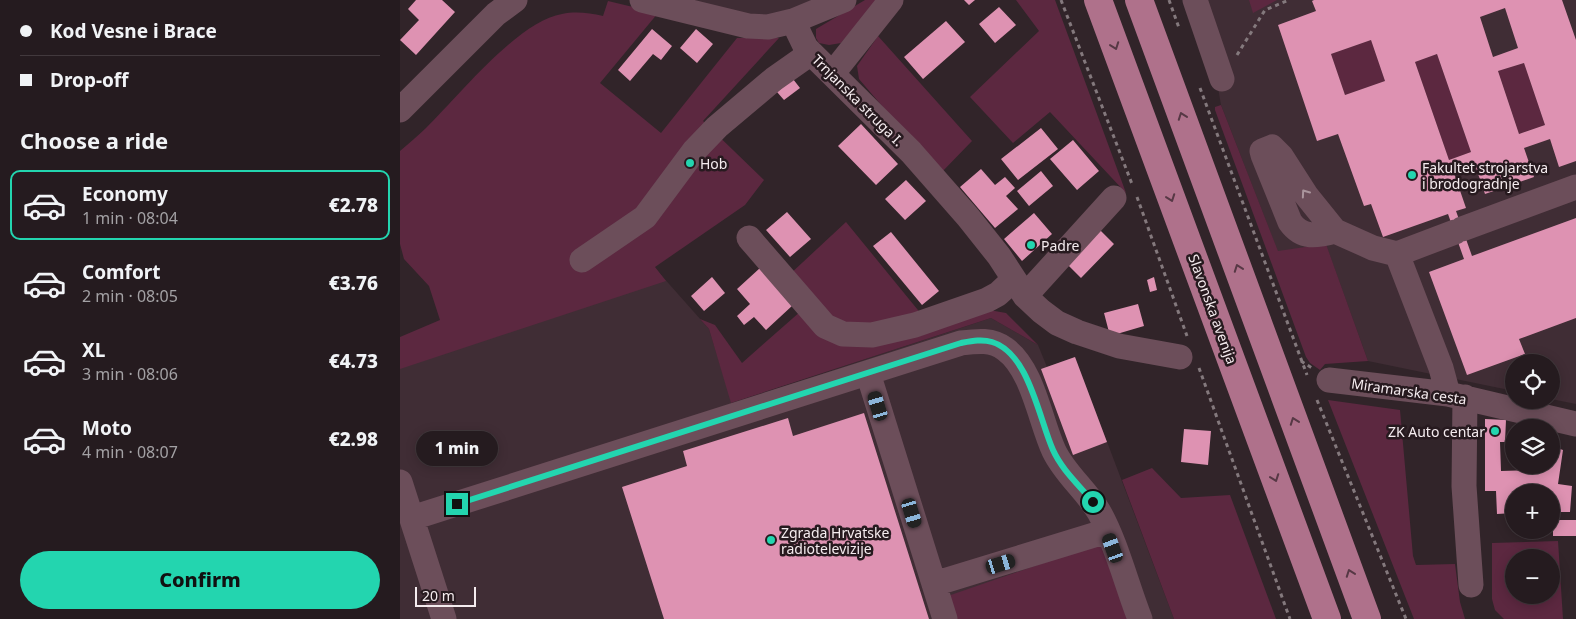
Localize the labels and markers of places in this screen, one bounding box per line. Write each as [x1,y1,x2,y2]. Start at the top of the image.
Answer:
place label: Hob [700,154,727,173]
marker: Hob [684,157,696,169]
place label: Fakultet strojarstva i brodogradnje [1422,158,1548,193]
marker: Fakultet strojarstva i brodogradnje [1406,169,1418,181]
place label: Padre [1041,236,1079,255]
marker: Padre [1025,239,1037,251]
place label: ZK Auto centar [1388,422,1485,441]
marker: ZK Auto centar [1489,425,1501,437]
place label: Zgrada Hrvatske radiotelevizije [781,523,889,558]
marker: Zgrada Hrvatske radiotelevizije [765,534,777,546]

